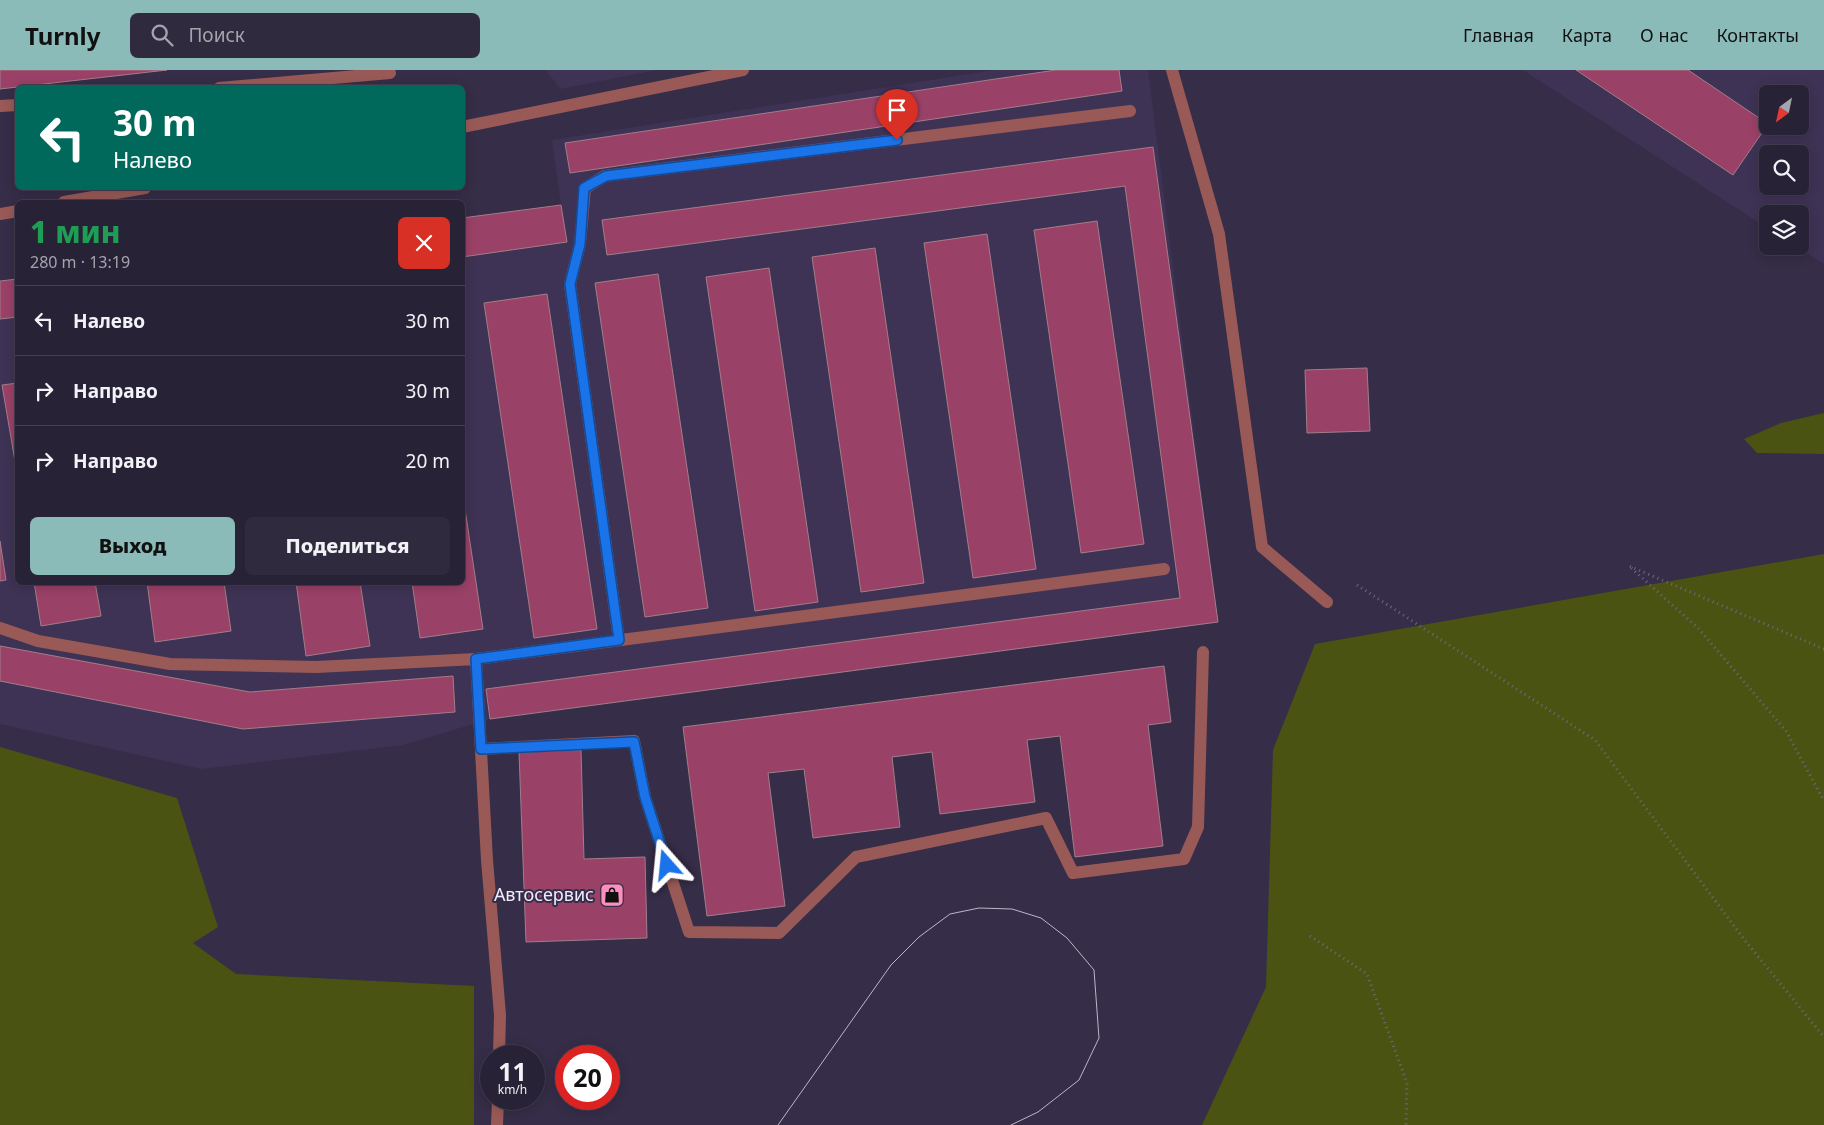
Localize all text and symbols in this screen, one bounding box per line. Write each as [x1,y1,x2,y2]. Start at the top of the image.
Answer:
search box [130,13,480,58]
text: Turnly [25,19,100,52]
icon: search [148,21,176,49]
text: Поиск [188,22,245,48]
text: Главная [1463,23,1534,47]
text: Карта [1562,23,1612,47]
text: О нас [1640,23,1688,47]
text: Контакты [1716,23,1799,47]
north arrow [1759,85,1809,135]
map controls [1759,85,1809,255]
pin [876,89,918,140]
icon: arrive [883,96,911,124]
text: 30 m [113,99,196,146]
icon: left [30,105,95,170]
text: Налево [113,144,192,174]
button: search [1759,145,1809,195]
button: layers [1759,205,1809,255]
text: 1 мин [30,211,121,252]
button: close [398,217,450,269]
text: 280 m · 13:19 [30,251,130,273]
icon: left [30,307,58,335]
text: Налево [73,308,145,334]
text: 30 m [406,308,450,334]
icon: right [30,377,58,405]
text: Направо [73,378,158,404]
text: 30 m [406,378,450,404]
icon: right [30,447,58,475]
text: Направо [73,448,158,474]
text: 20 m [406,448,450,474]
button: Выход [30,517,235,575]
button: Поделиться [245,517,450,575]
position arrow [640,838,692,890]
place label: Автосервис [494,882,594,906]
shop icon: Автосервис [599,882,625,908]
speed limit sign: 20 [555,1045,620,1110]
text: 11 [498,1054,527,1088]
text: km/h [498,1081,527,1098]

